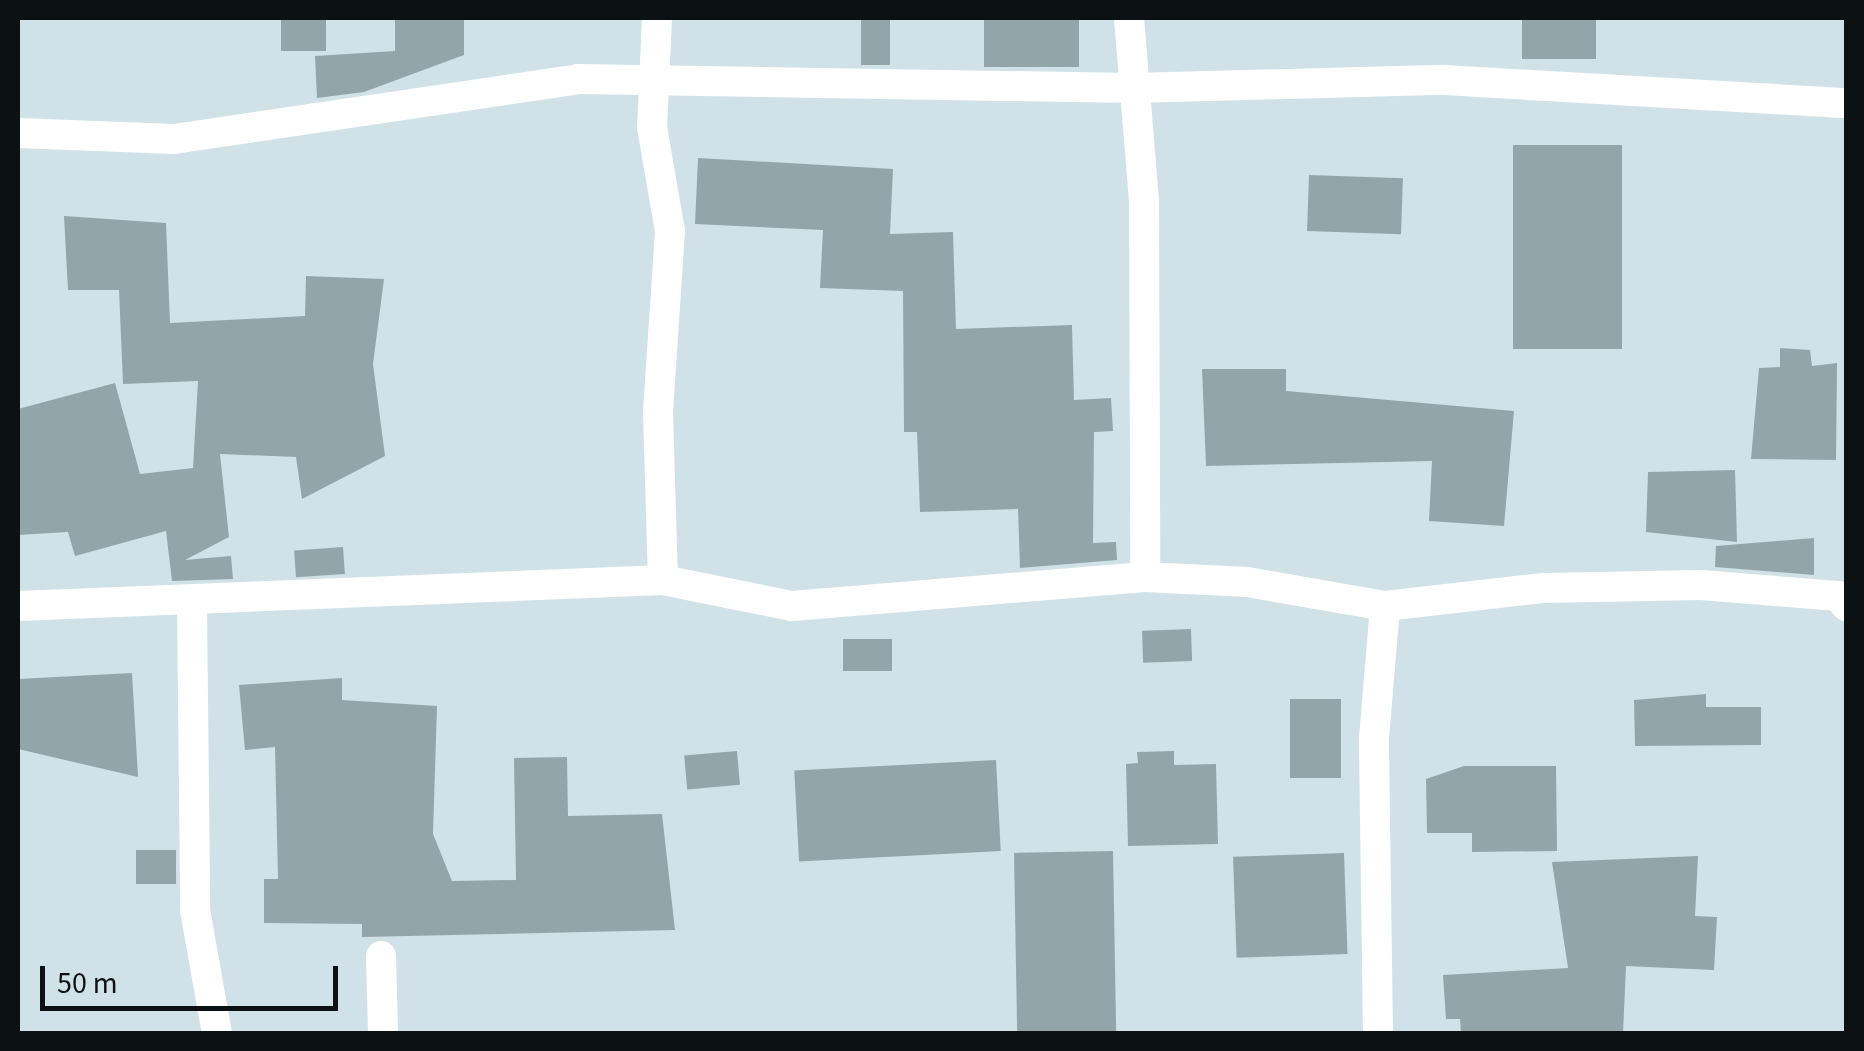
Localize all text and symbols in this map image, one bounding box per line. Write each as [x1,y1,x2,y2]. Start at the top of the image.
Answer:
scale bar [45,946,342,1008]
text: 50 m [57,962,118,1005]

